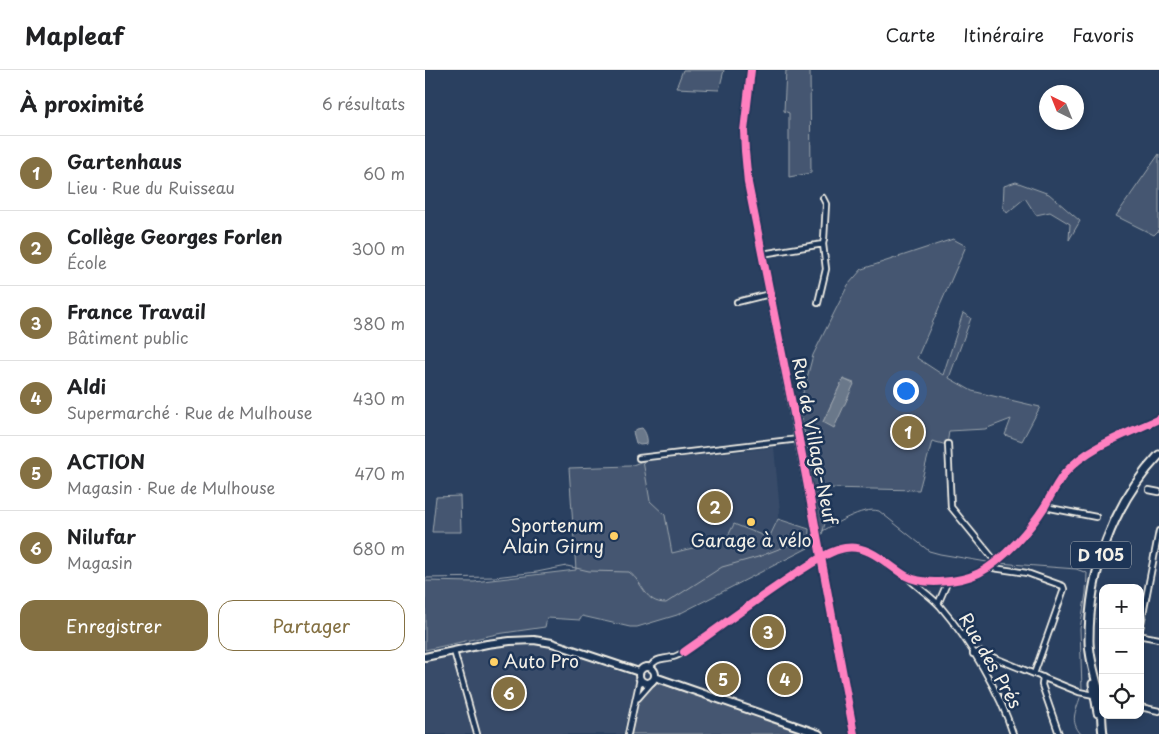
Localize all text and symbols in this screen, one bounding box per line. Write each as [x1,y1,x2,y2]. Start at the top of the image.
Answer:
text: Mapleaf [25,17,124,53]
text: Carte [885,21,935,48]
text: Itinéraire [963,21,1044,48]
text: Favoris [1072,21,1134,48]
north arrow [1039,85,1084,130]
text: À proximité [20,87,144,119]
text: 6 résultats [322,91,405,115]
text: Gartenhaus [67,147,182,175]
text: 1 [32,161,40,185]
text: 60 m [363,161,405,185]
text: Lieu · Rue du Ruisseau [67,175,235,199]
text: Collège Georges Forlen [67,222,283,250]
text: 2 [30,236,42,260]
text: 300 m [351,236,405,260]
text: École [67,250,107,274]
text: France Travail [67,297,206,325]
text: 3 [31,311,41,335]
text: 380 m [353,311,405,335]
text: Bâtiment public [67,325,188,349]
street label: Rue de Village-Neuf [786,355,845,528]
text: Aldi [67,372,106,400]
your location [893,378,919,404]
text: 4 [31,386,41,410]
text: 430 m [353,386,405,410]
text: Supermarché · Rue de Mulhouse [67,400,312,424]
pin: 1 [892,413,924,451]
text: ACTION [67,447,145,475]
text: 5 [31,461,41,485]
text: 470 m [355,461,405,485]
text: Magasin · Rue de Mulhouse [67,475,275,499]
pin: 2 [699,488,731,526]
place label: Sportenum Alain Girny [502,511,604,559]
marker: Garage à vélo [745,516,757,528]
text: Nilufar [67,522,136,550]
place label: Garage à vélo [691,526,811,553]
marker: Sportenum Alain Girny [608,530,620,542]
text: 6 [30,536,42,560]
text: 680 m [352,536,405,560]
road number: D 105 [1071,542,1131,568]
text: Magasin [67,550,133,574]
map controls [1099,584,1144,719]
button: + [1099,584,1144,629]
button: Enregistrer [20,600,208,651]
button: Partager [218,600,405,651]
street label: Rue des Prés [953,607,1030,713]
pin: 3 [752,613,784,651]
button: − [1099,629,1144,674]
place label: Auto Pro [504,647,579,674]
marker: Auto Pro [488,656,500,668]
pin: 5 [707,660,739,698]
pin: 4 [769,660,801,698]
pin: 6 [493,674,525,712]
button: locate [1099,674,1144,719]

